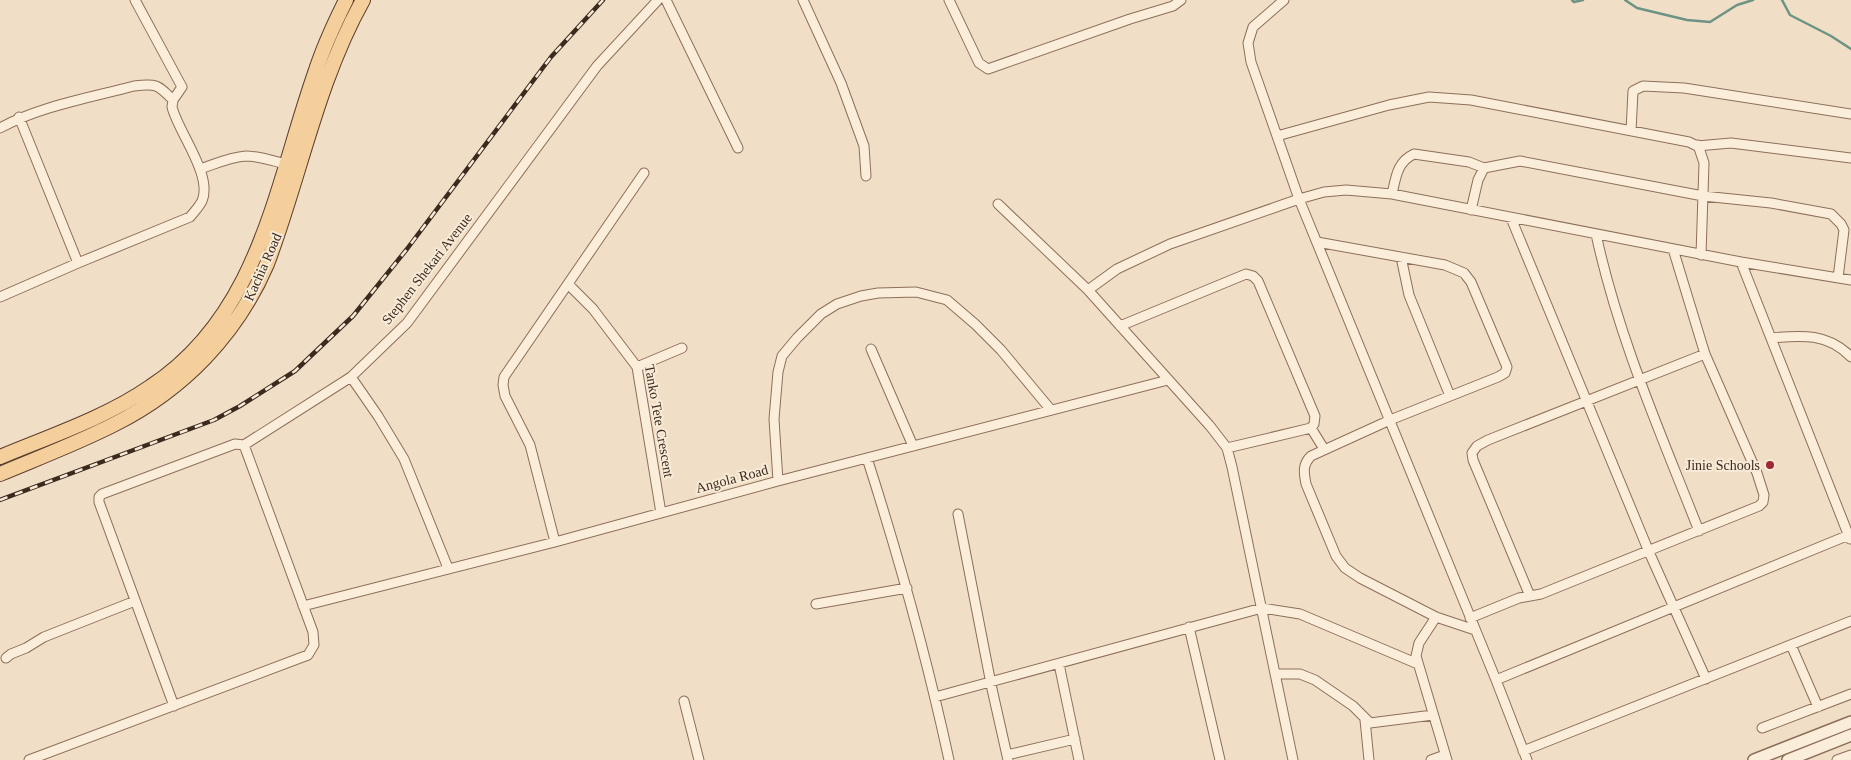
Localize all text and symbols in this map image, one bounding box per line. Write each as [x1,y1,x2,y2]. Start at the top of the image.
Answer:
street label: Stephen Shekari Avenue [379,211,475,327]
street label: Kachia Road [241,231,285,303]
street label: Tanko Tete Crescent [642,363,676,479]
place label: Jinie Schools [1686,458,1760,473]
marker: Jinie Schools [1764,459,1776,471]
street label: Angola Road [694,462,770,496]

